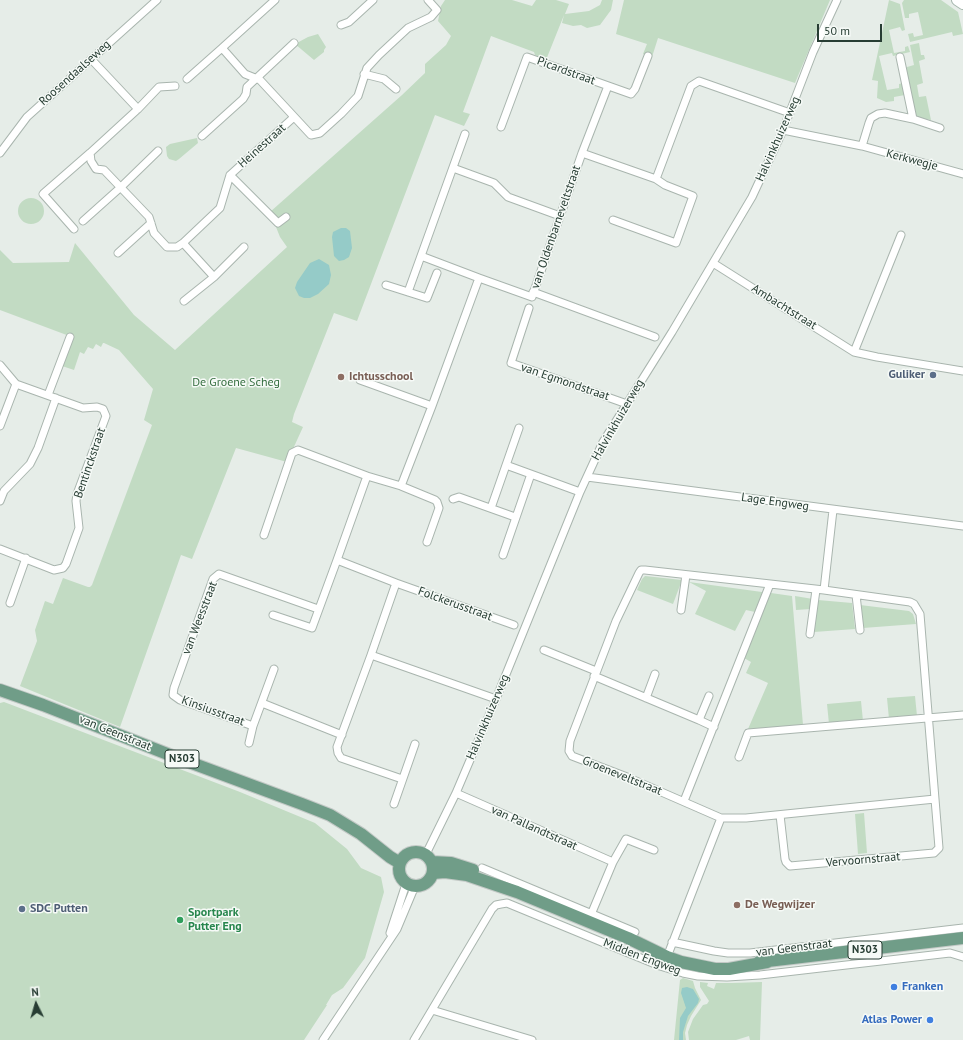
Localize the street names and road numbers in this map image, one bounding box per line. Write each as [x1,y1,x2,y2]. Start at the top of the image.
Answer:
street label: Roosendaalseweg [36,37,114,109]
street label: Picardstraat [535,54,597,88]
street label: Halvinkhuizerweg [753,94,803,184]
street label: Heinestraat [235,121,289,171]
street label: Kerkwegje [885,146,939,174]
street label: van Oldenbarneveltstraat [528,163,584,291]
street label: Ambachtstraat [749,281,819,333]
street label: van Egmondstraat [519,360,611,404]
street label: Halvinkhuizerweg [589,377,647,463]
street label: Bentinckstraat [71,426,109,500]
street label: Lage Engweg [740,490,810,514]
street label: van Weesstraat [179,579,221,657]
street label: Folckerusstraat [416,584,494,624]
street label: Halvinkhuizerweg [463,672,513,762]
street label: Kinsiusstraat [179,693,247,729]
street label: van Geenstraat [77,712,153,754]
road number: N303 [165,750,199,768]
street label: Groeneveltstraat [580,753,664,799]
street label: van Pallandtstraat [489,803,579,853]
street label: Vervoornstraat [825,850,901,870]
street label: Midden Engweg [601,936,683,978]
street label: van Geenstraat [755,936,833,960]
road number: N303 [848,941,882,959]

